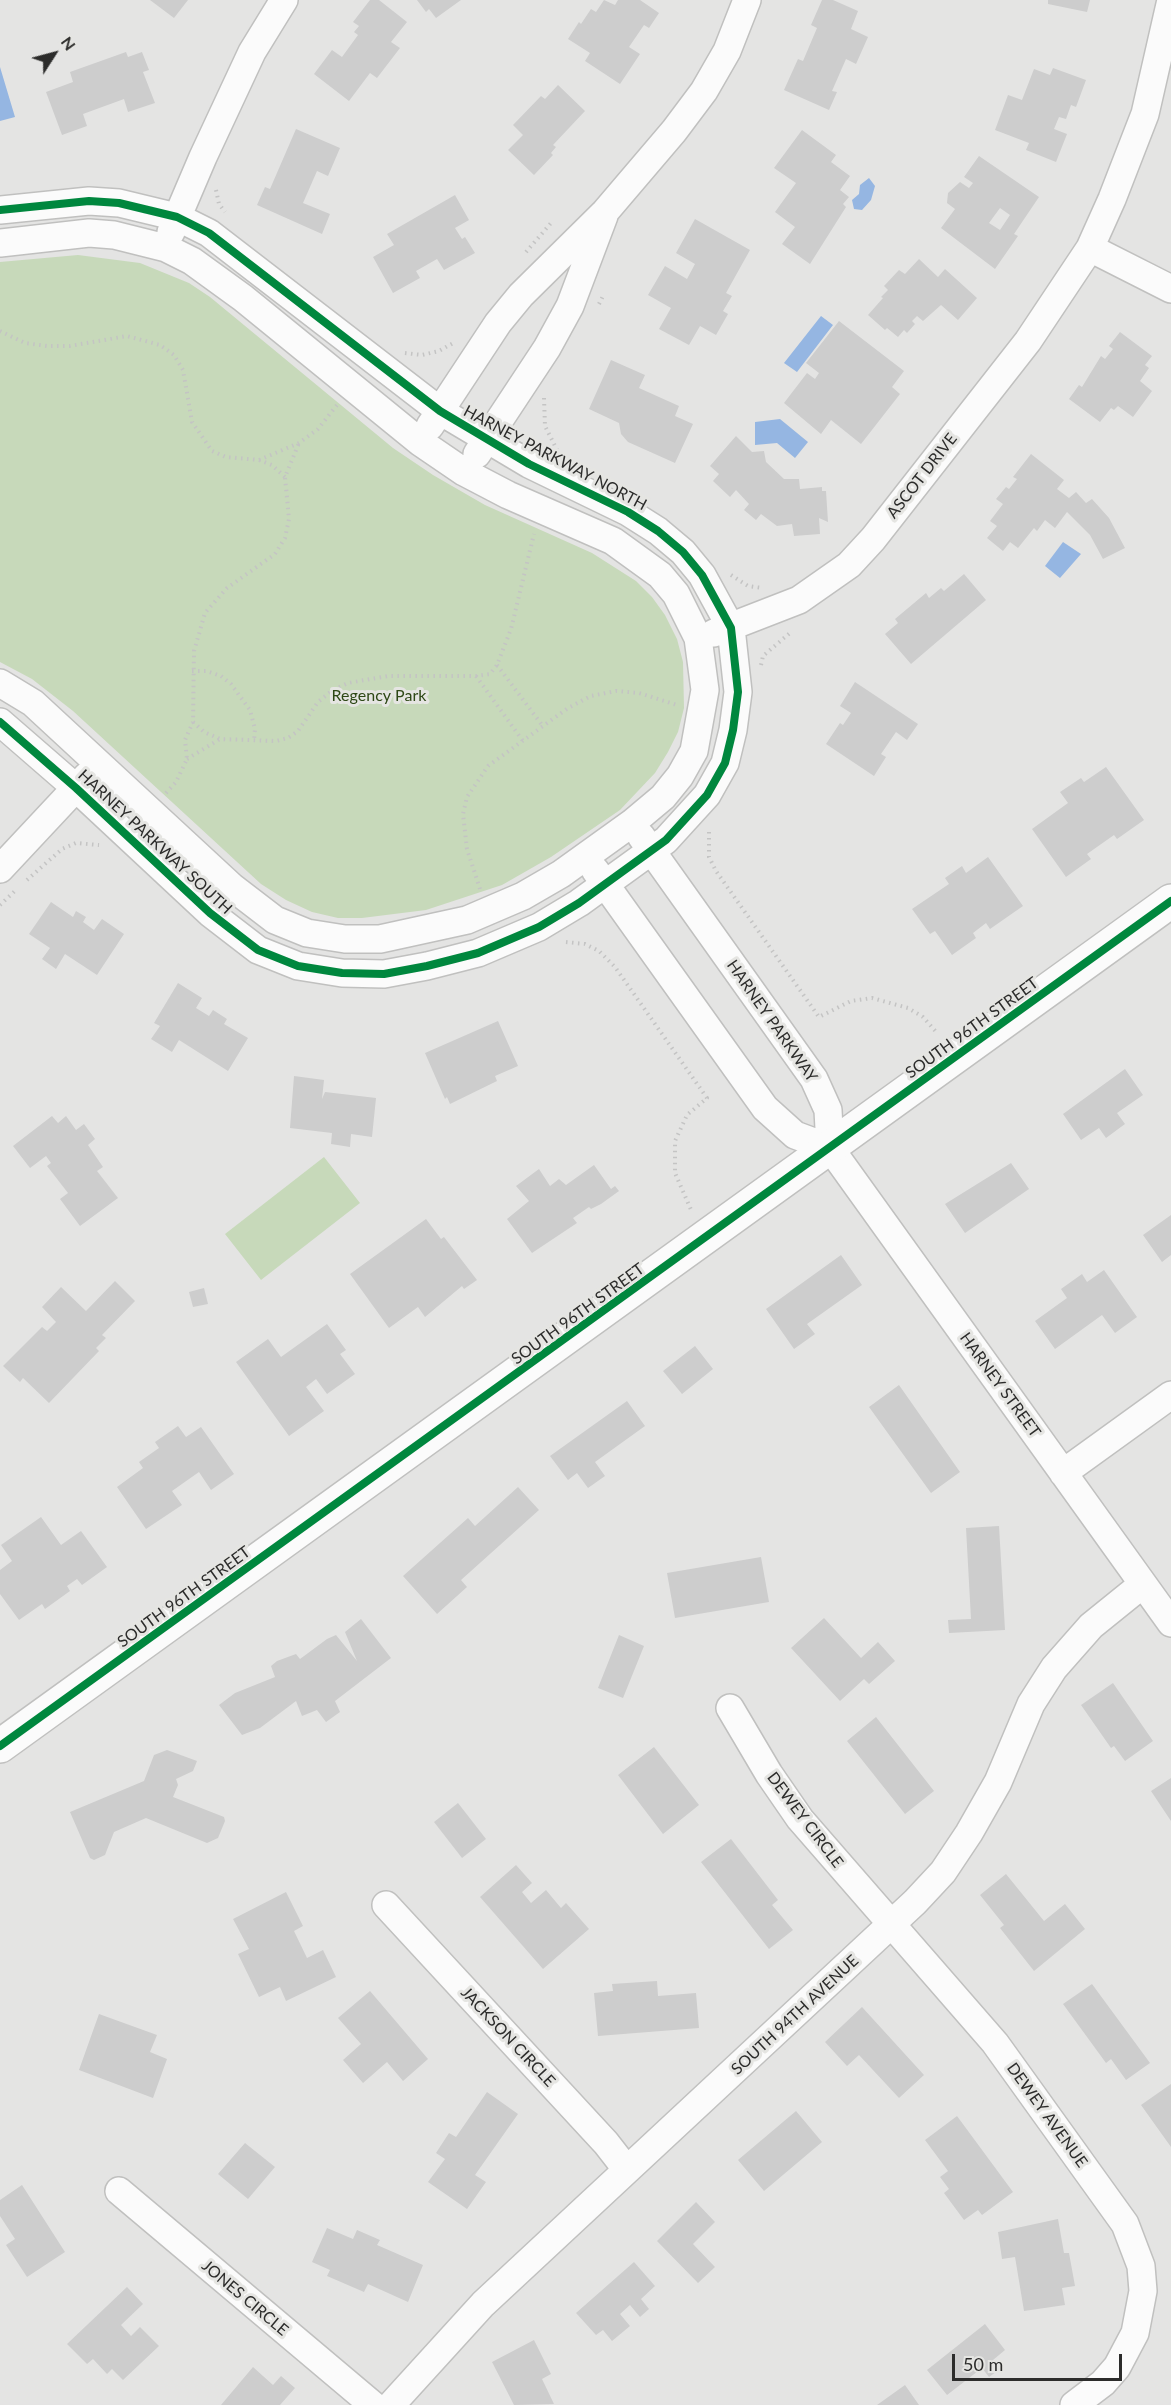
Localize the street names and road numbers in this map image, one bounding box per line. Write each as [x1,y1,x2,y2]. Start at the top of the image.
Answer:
street label: HARNEY PARKWAY NORTH [460,401,650,515]
street label: ASCOT DRIVE [883,430,961,522]
street label: HARNEY PARKWAY SOUTH [74,766,236,918]
street label: HARNEY PARKWAY [723,956,821,1086]
street label: SOUTH 96TH STREET [902,973,1042,1083]
street label: SOUTH 96TH STREET [508,1259,648,1369]
street label: HARNEY STREET [956,1329,1044,1441]
street label: SOUTH 96TH STREET [114,1542,254,1652]
street label: DEWEY CIRCLE [763,1768,847,1872]
street label: SOUTH 94TH AVENUE [728,1951,862,2079]
street label: JACKSON CIRCLE [457,1983,559,2091]
street label: DEWEY AVENUE [1003,2059,1091,2171]
street label: JONES CIRCLE [198,2256,292,2340]

